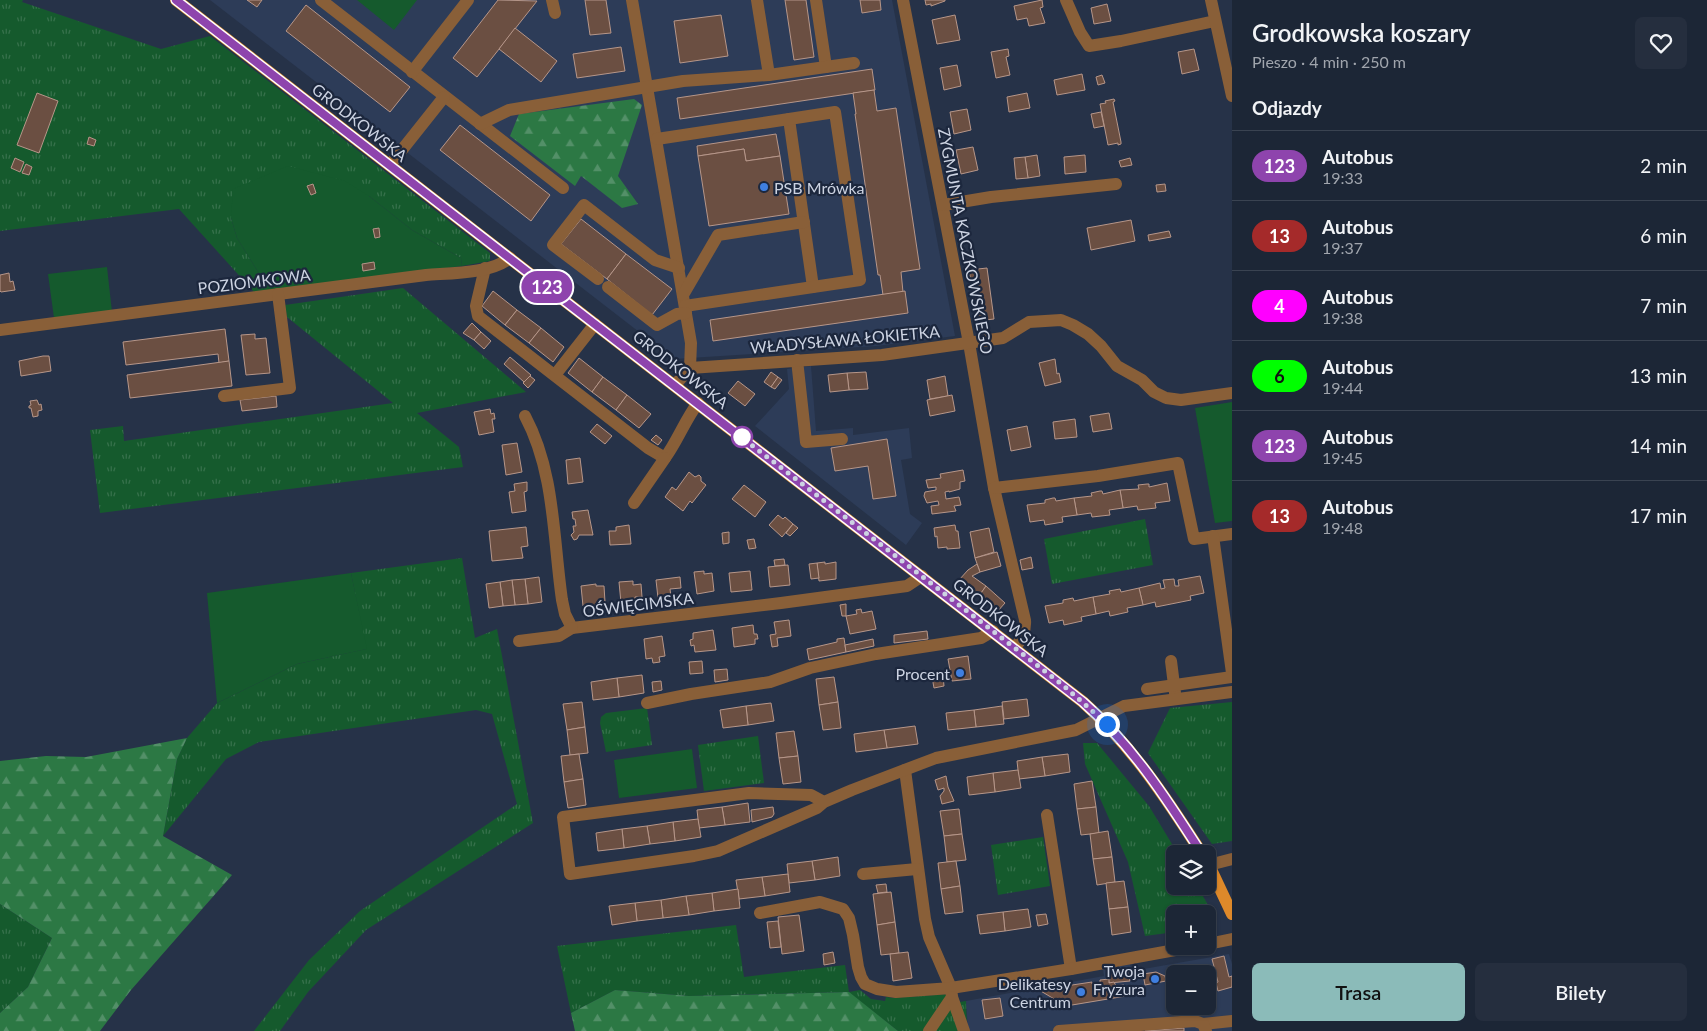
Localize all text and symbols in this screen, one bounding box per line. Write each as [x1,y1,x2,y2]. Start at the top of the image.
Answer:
button: heart [1635,17,1687,69]
text: Grodkowska koszary [1252,18,1471,47]
text: Pieszo · 4 min · 250 m [1252,52,1406,71]
street label: GRODKOWSKA [309,79,412,165]
text: Odjazdy [1252,96,1322,119]
street label: ZYGMUNTA KACZKOWSKIEGO [935,126,997,356]
text: Autobus [1322,145,1393,168]
text: 2 min [1640,154,1687,177]
text: 123 [1264,155,1295,177]
text: 19:33 [1322,168,1363,187]
place label: PSB Mrówka [774,178,865,197]
marker: PSB Mrówka [758,181,770,193]
text: Autobus [1322,215,1393,238]
text: 6 min [1640,224,1687,247]
text: 13 [1269,225,1290,247]
text: 19:37 [1322,238,1363,257]
street label: POZIOMKOWA [197,265,311,297]
line badge: 123 [518,271,576,303]
text: 123 [531,276,563,298]
text: Autobus [1322,285,1393,308]
text: 7 min [1640,294,1687,317]
text: 4 [1274,295,1285,317]
text: 19:38 [1322,308,1363,327]
street label: WŁADYSŁAWA ŁOKIETKA [749,321,941,357]
street label: GRODKOWSKA [630,326,733,412]
text: Autobus [1322,355,1393,378]
text: 13 min [1629,364,1687,387]
text: 6 [1274,365,1285,387]
text: 19:44 [1322,378,1363,397]
text: Autobus [1322,425,1393,448]
unlabelled marker [731,426,753,448]
text: 14 min [1629,434,1687,457]
text: 123 [1264,435,1295,457]
text: 19:45 [1322,448,1363,467]
text: Autobus [1322,495,1393,518]
text: 17 min [1629,504,1687,527]
text: 13 [1269,505,1290,527]
text: 19:48 [1322,518,1363,537]
street label: GRODKOWSKA [950,574,1053,660]
street label: OŚWIĘCIMSKA [581,588,695,620]
place label: Procent [895,664,950,683]
marker: Procent [954,667,966,679]
your location [1095,712,1120,737]
map controls [1166,845,1216,1015]
button: layers [1166,845,1216,895]
button: + [1166,905,1216,955]
place label: Twoja Fryzura [1093,961,1145,998]
button: Trasa [1252,963,1465,1021]
button: Bilety [1475,963,1687,1021]
button: − [1166,965,1216,1015]
marker: Twoja Fryzura [1149,973,1161,985]
place label: Delikatesy Centrum [998,974,1072,1011]
marker: Delikatesy Centrum [1075,986,1087,998]

